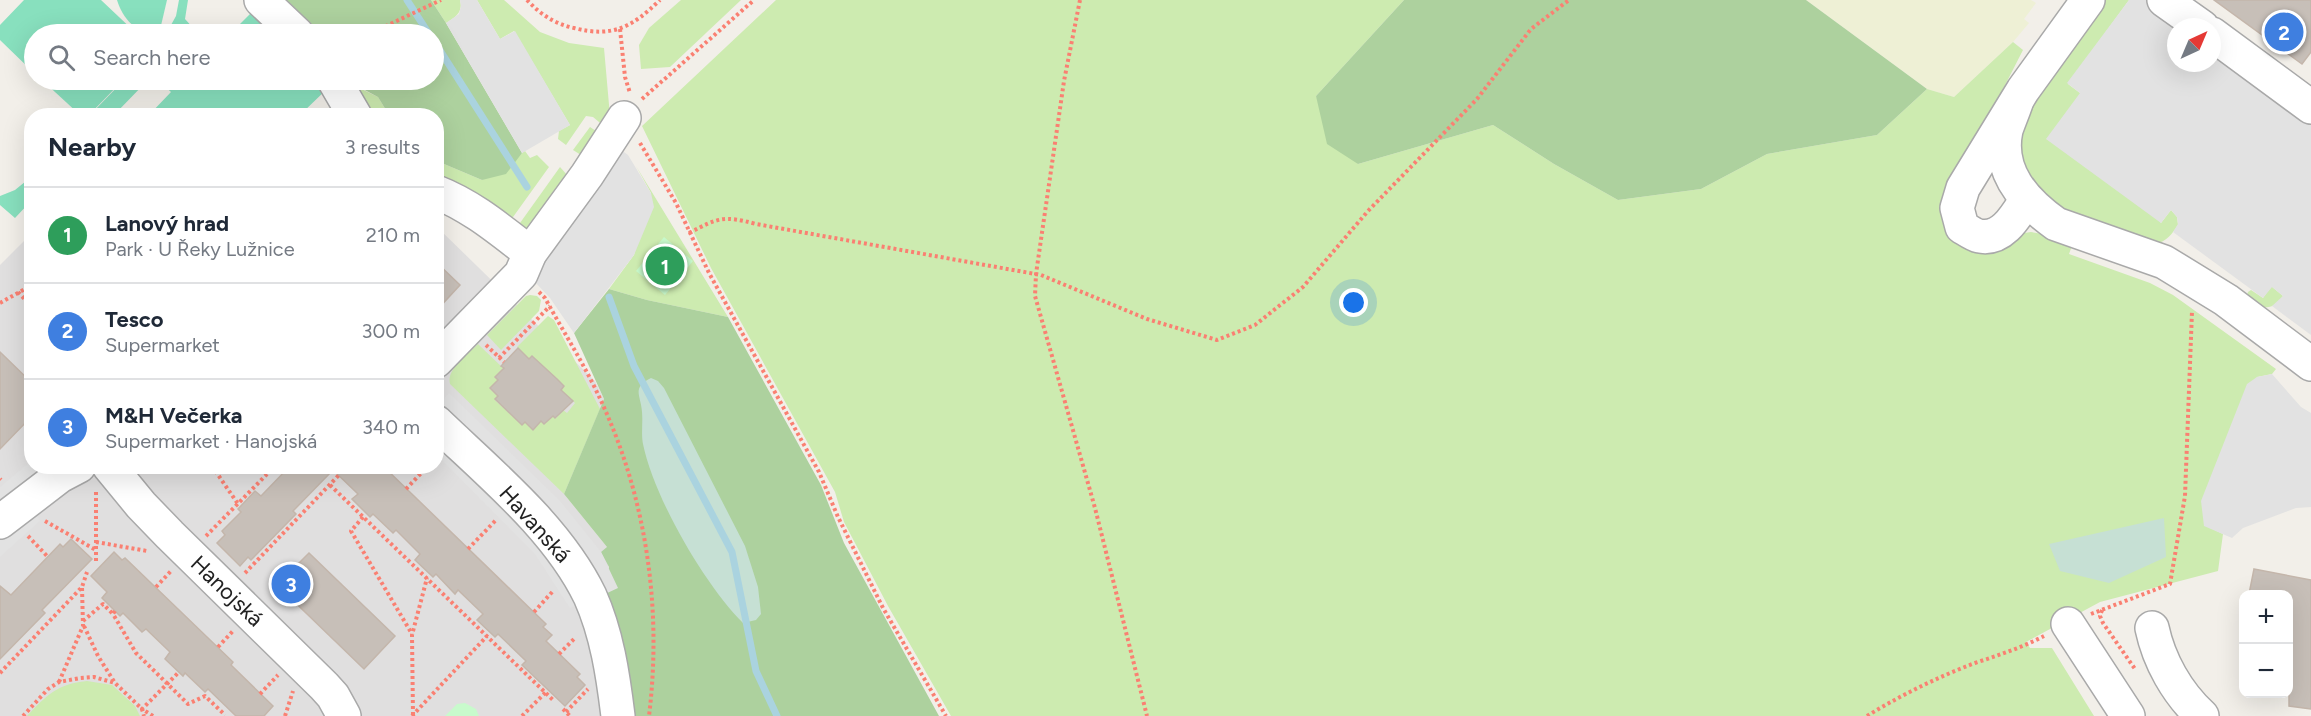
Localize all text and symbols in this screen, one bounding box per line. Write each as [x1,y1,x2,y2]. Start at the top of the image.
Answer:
pin: 2 [2264,9,2304,54]
north arrow [2167,18,2221,72]
search box [24,24,444,90]
icon: search [45,41,78,74]
text: Search here [93,44,211,71]
text: Nearby [48,131,136,163]
text: 3 results [345,135,420,159]
text: Lanový hrad [105,210,229,237]
text: 1 [63,223,72,247]
text: 210 m [366,223,420,247]
text: Park · U Řeky Lužnice [105,237,295,261]
pin: 1 [646,244,684,288]
your location [1339,288,1368,317]
text: Tesco [105,306,164,333]
text: 2 [62,319,73,343]
text: 300 m [362,319,420,343]
text: Supermarket [105,333,220,357]
text: M&H Večerka [105,402,243,429]
text: 3 [62,415,73,439]
text: 340 m [362,415,420,439]
text: Supermarket · Hanojská [105,429,317,453]
street label: Havanská [493,480,577,568]
street label: Hanojská [185,550,269,632]
pin: 3 [272,562,310,606]
map controls [2239,590,2293,698]
button: + [2239,590,2293,644]
button: − [2239,644,2293,698]

